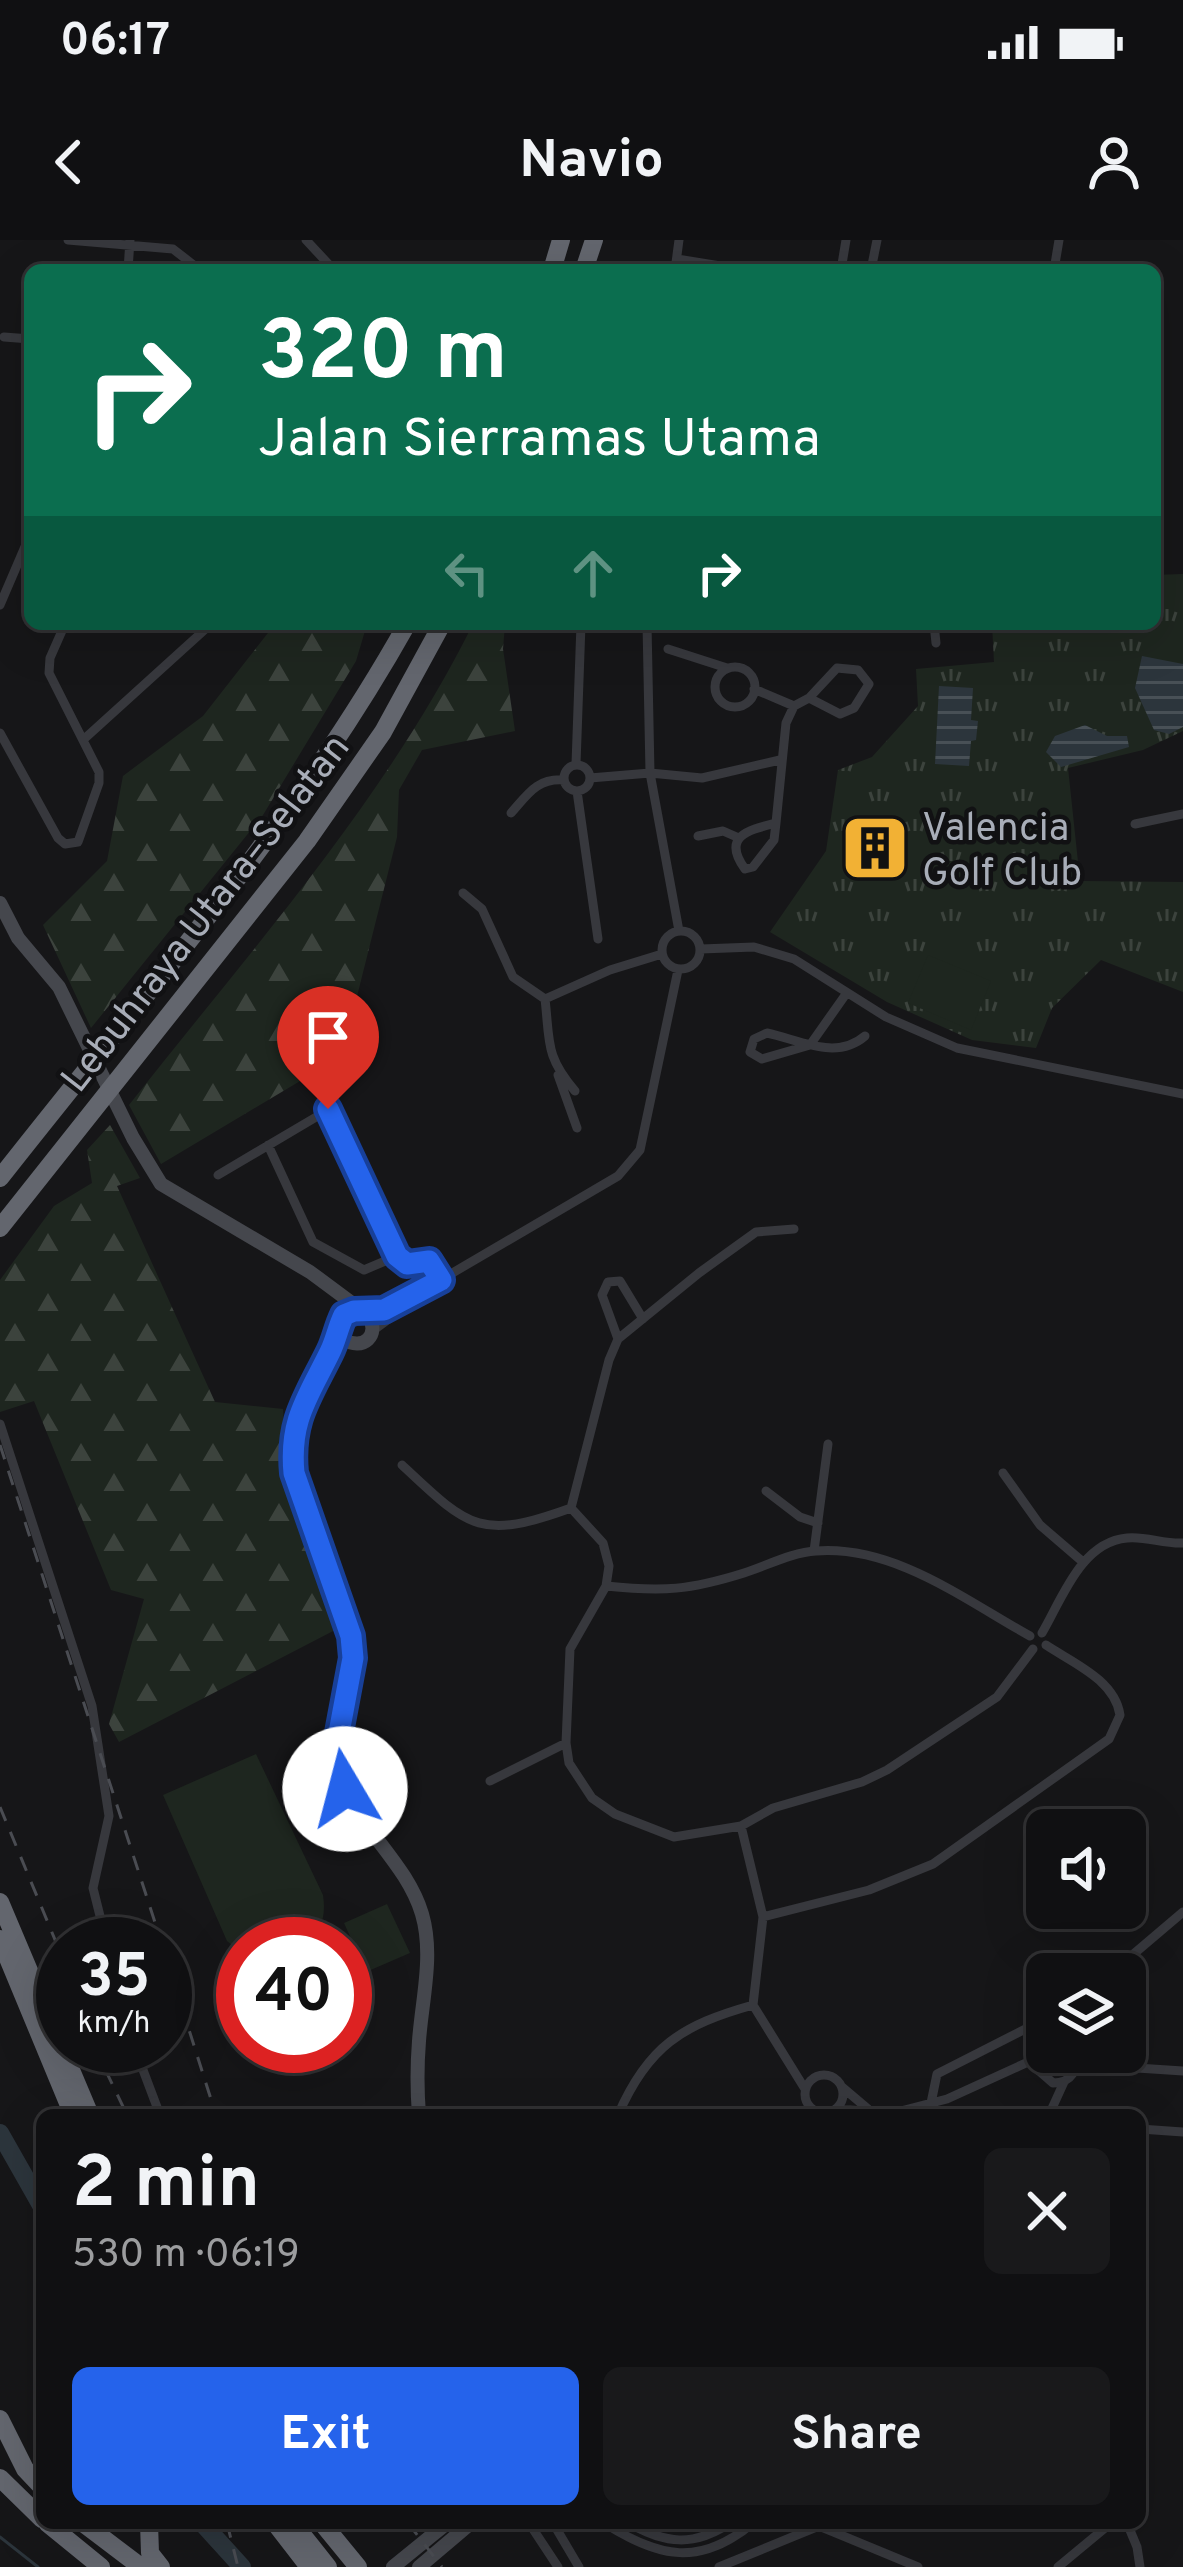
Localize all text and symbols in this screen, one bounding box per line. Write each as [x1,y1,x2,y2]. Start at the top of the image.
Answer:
text: 06:17 [60,14,170,71]
text: Navio [519,128,664,197]
icon: back [36,129,102,195]
icon: person [1081,129,1147,195]
text: 320 m [258,303,508,409]
icon: right [60,312,216,468]
text: Jalan Sierramas Utama [258,407,821,476]
icon: left [434,540,500,606]
icon: ahead [560,540,626,606]
icon: right [686,540,752,606]
street label: Lebuhraya Utara–Selatan [52,726,363,1104]
place label: Valencia Golf Club [922,806,1082,900]
building icon: Valencia Golf Club [840,813,910,883]
pin [277,986,379,1109]
icon: arrive [295,1004,361,1070]
position arrow [282,1726,408,1852]
map controls [1026,1809,1146,2073]
button: sound [1026,1809,1146,1929]
speed limit sign: 40 [216,1917,372,2073]
text: 35 [78,1942,150,2018]
button: layers [1026,1953,1146,2073]
text: km/h [78,2006,150,2043]
text: 2 min [72,2141,260,2233]
button: close [984,2148,1110,2274]
text: 530 m · 06:19 [72,2232,300,2281]
button: Exit [72,2367,579,2505]
button: Share [603,2367,1110,2505]

